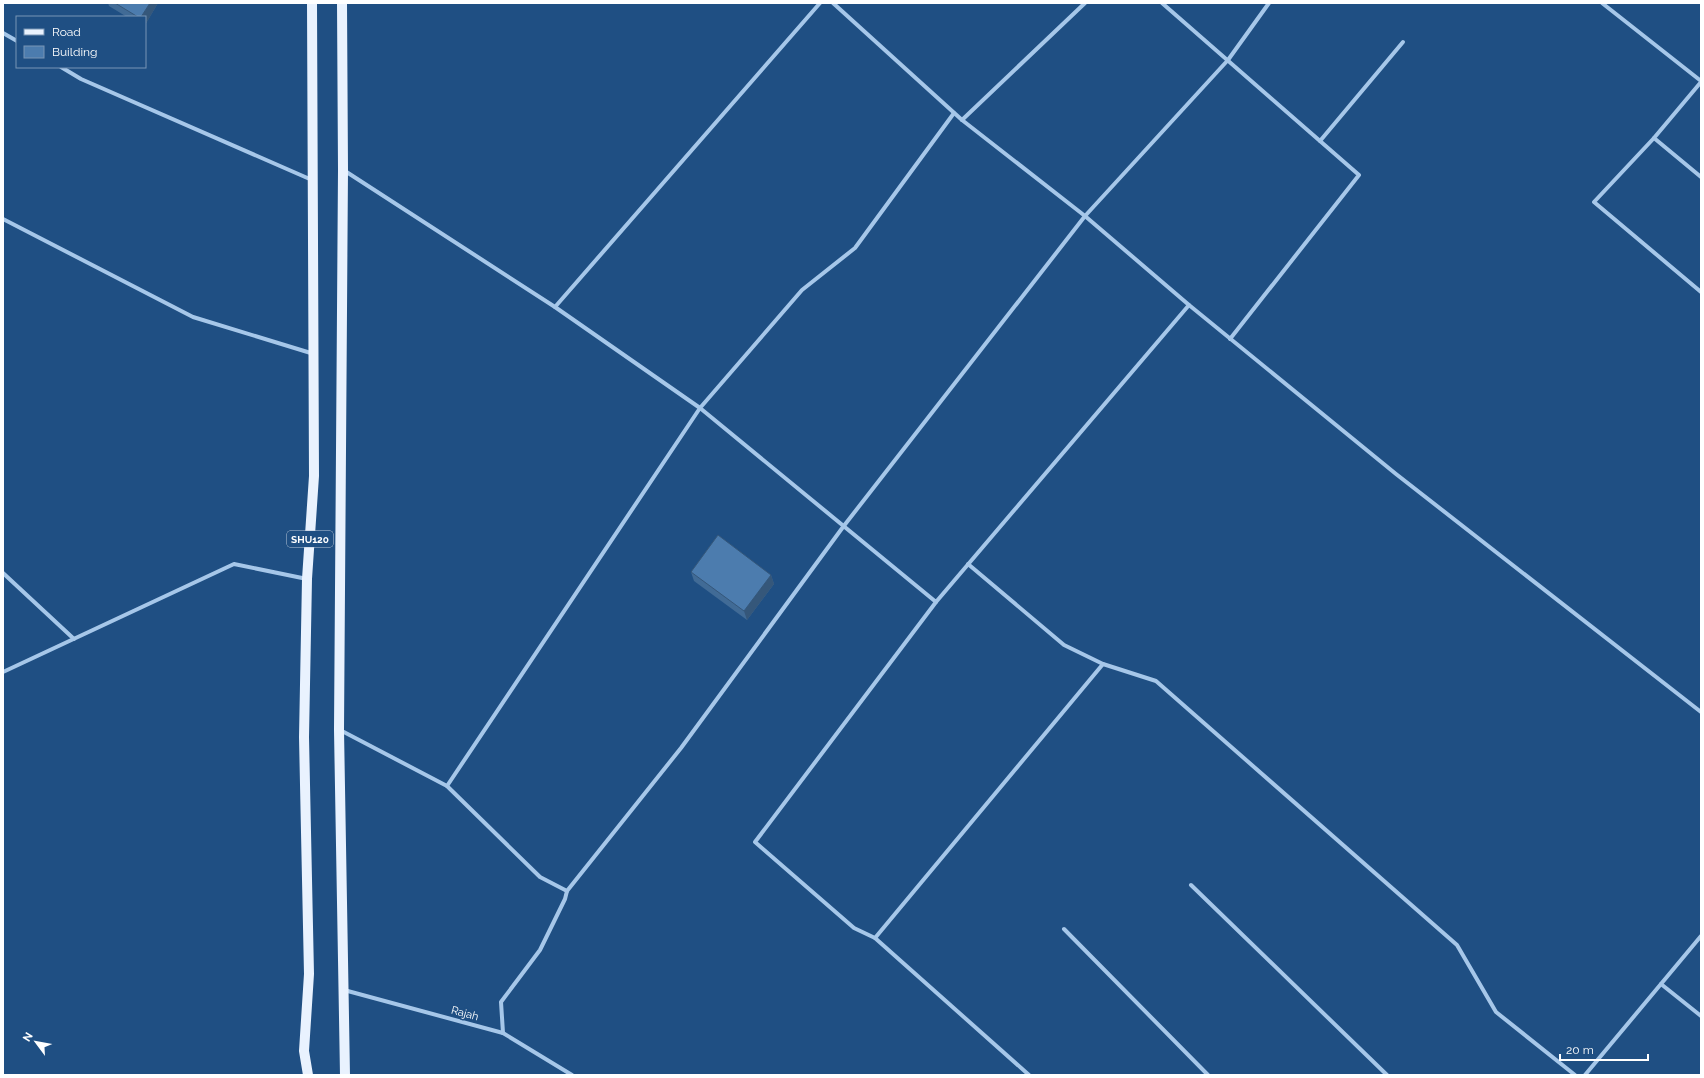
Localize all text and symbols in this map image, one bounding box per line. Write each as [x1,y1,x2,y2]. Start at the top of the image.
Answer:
legend [16,16,146,68]
text: Road [52,25,81,39]
text: Building [52,45,98,59]
road number: SHU120 [287,531,333,547]
street label: Rajah [450,1004,480,1023]
north arrow [16,1022,56,1062]
text: N [20,1030,36,1044]
scale bar [1560,1036,1648,1062]
text: 20 m [1566,1043,1594,1057]

